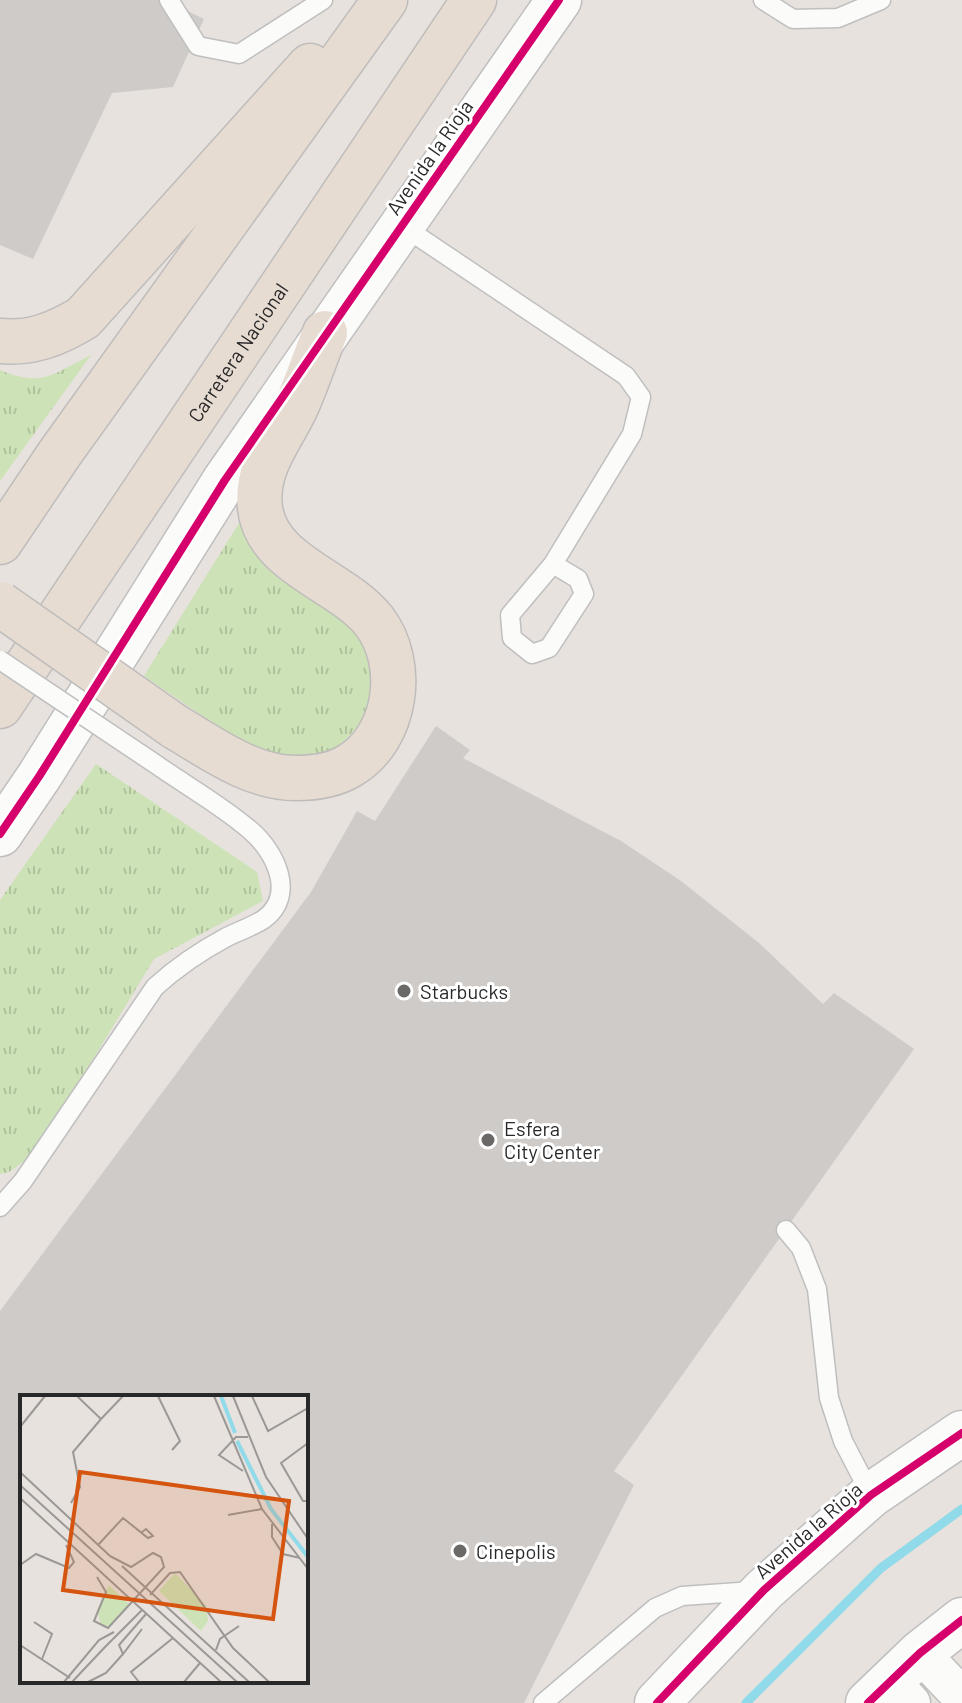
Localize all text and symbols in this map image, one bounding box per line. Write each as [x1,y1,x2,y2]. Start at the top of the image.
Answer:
street label: Avenida la Rioja [381,95,477,219]
street label: Carretera Nacional [182,278,293,426]
place label: Starbucks [420,979,508,1003]
marker: Starbucks [395,982,413,1000]
place label: Esfera City Center [504,1116,600,1163]
marker: Esfera City Center [479,1131,497,1149]
inset map [20,1395,308,1683]
street label: Avenida la Rioja [749,1477,867,1583]
place label: Cinepolis [476,1539,556,1563]
marker: Cinepolis [451,1542,469,1560]

